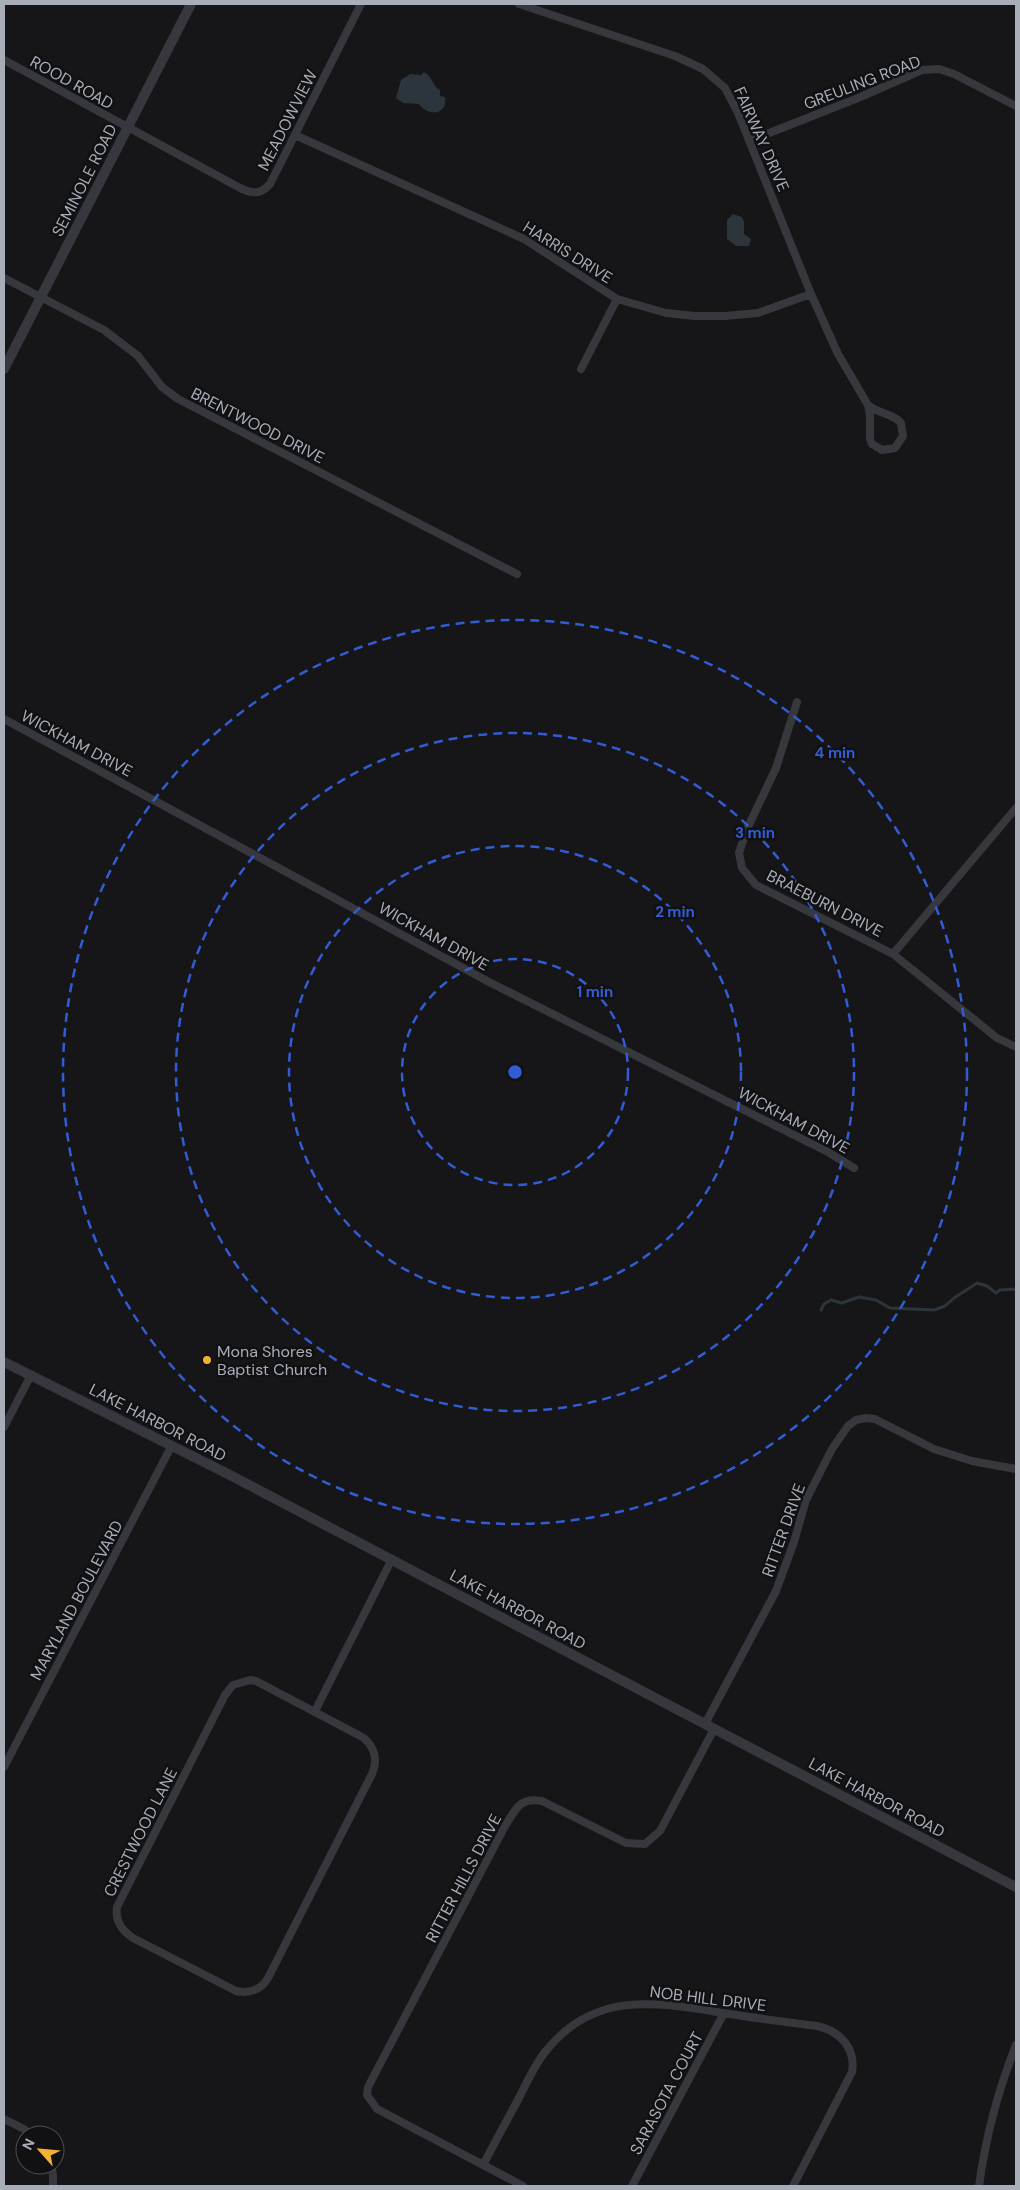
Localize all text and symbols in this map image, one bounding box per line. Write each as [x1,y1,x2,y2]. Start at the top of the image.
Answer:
street label: ROOD ROAD [26,51,117,114]
street label: GREULING ROAD [801,51,924,114]
street label: MEADOWVIEW [253,66,322,174]
street label: FAIRWAY DRIVE [729,84,794,195]
street label: SEMINOLE ROAD [47,120,122,240]
street label: HARRIS DRIVE [519,217,616,288]
street label: BRENTWOOD DRIVE [187,383,328,468]
street label: WICKHAM DRIVE [17,705,136,782]
text: 4 min [815,743,855,763]
text: 3 min [735,823,775,843]
street label: BRAEBURN DRIVE [763,865,886,942]
street label: WICKHAM DRIVE [375,897,493,976]
text: 2 min [655,902,695,922]
text: 1 min [577,982,613,1002]
centre of rings [506,1063,524,1081]
street label: WICKHAM DRIVE [734,1082,853,1159]
place label: Mona Shores Baptist Church [217,1341,327,1380]
marker: Mona Shores Baptist Church [201,1354,213,1366]
street label: LAKE HARBOR ROAD [86,1379,230,1466]
street label: RITTER DRIVE [757,1481,810,1580]
street label: MARYLAND BOULEVARD [25,1517,128,1684]
street label: LAKE HARBOR ROAD [446,1565,589,1654]
street label: LAKE HARBOR ROAD [805,1753,948,1842]
street label: CRESTWOOD LANE [99,1764,182,1900]
street label: RITTER HILLS DRIVE [421,1810,506,1946]
street label: NOB HILL DRIVE [649,1981,767,2016]
street label: SARASOTA COURT [625,2028,708,2158]
north arrow [15,2125,65,2175]
text: N [18,2135,39,2153]

